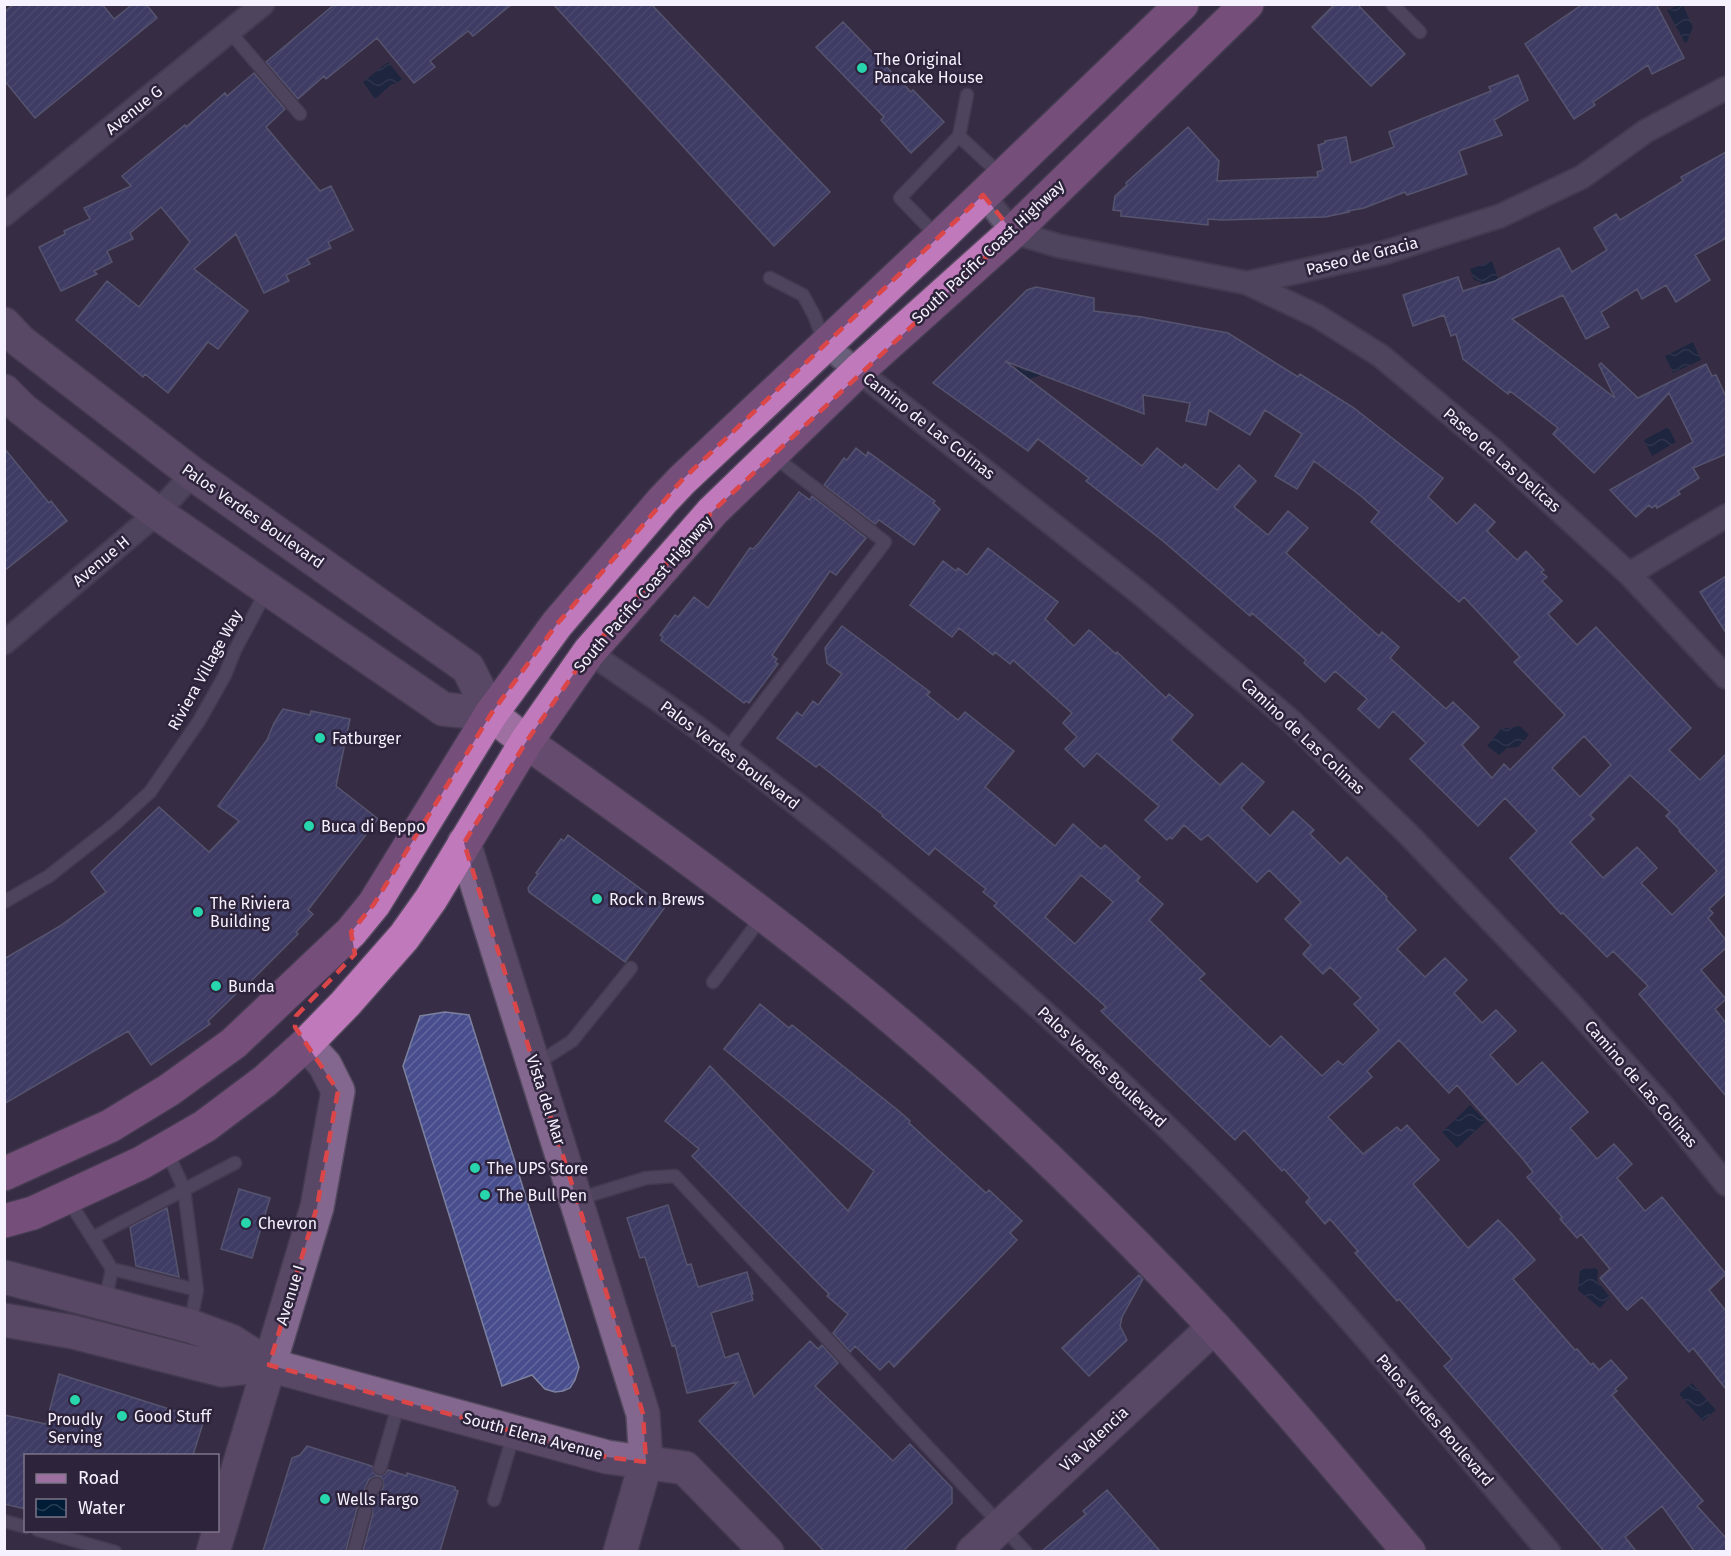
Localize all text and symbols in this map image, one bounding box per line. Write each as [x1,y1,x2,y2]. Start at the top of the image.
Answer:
place label: The Original Pancake House [874,50,983,87]
marker: The Original Pancake House [855,61,869,75]
street label: Avenue G [102,81,166,139]
street label: South Pacific Coast Highway [908,176,1068,328]
street label: Paseo de Gracia [1304,233,1420,279]
street label: Camino de Las Colinas [859,369,999,483]
street label: Paseo de Las Delicas [1440,404,1564,516]
street label: Palos Verdes Boulevard [178,460,328,572]
street label: South Pacific Coast Highway [570,512,716,676]
street label: Avenue H [69,532,133,590]
street label: Riviera Village Way [164,606,246,734]
street label: Camino de Las Colinas [1237,674,1369,798]
street label: Palos Verdes Boulevard [657,697,803,813]
place label: Fatburger [332,729,402,748]
marker: Fatburger [313,731,327,745]
place label: Buca di Beppo [321,817,426,836]
marker: Buca di Beppo [302,819,316,833]
place label: Rock n Brews [609,890,705,909]
marker: Rock n Brews [590,892,604,906]
place label: The Riviera Building [210,894,290,931]
marker: The Riviera Building [191,905,205,919]
place label: Bunda [228,977,275,996]
marker: Bunda [209,979,223,993]
street label: Palos Verdes Boulevard [1034,1002,1170,1132]
street label: Camino de Las Colinas [1581,1017,1701,1151]
street label: Vista del Mar [522,1052,570,1148]
place label: The UPS Store [487,1159,588,1178]
marker: The UPS Store [468,1161,482,1175]
place label: The Bull Pen [497,1186,587,1205]
marker: The Bull Pen [478,1188,492,1202]
place label: Chevron [258,1214,317,1233]
marker: Chevron [239,1216,253,1230]
street label: Avenue I [272,1263,308,1327]
street label: Palos Verdes Boulevard [1372,1350,1498,1490]
marker: Proudly Serving [68,1393,82,1407]
street label: Via Valencia [1056,1402,1132,1476]
place label: Good Stuff [134,1407,213,1426]
street label: South Elena Avenue [461,1408,605,1464]
marker: Good Stuff [115,1409,129,1423]
place label: Proudly Serving [47,1410,103,1447]
legend [24,1454,219,1532]
text: Road [78,1467,120,1489]
place label: Wells Fargo [337,1490,419,1509]
marker: Wells Fargo [318,1492,332,1506]
text: Water [78,1497,125,1519]

